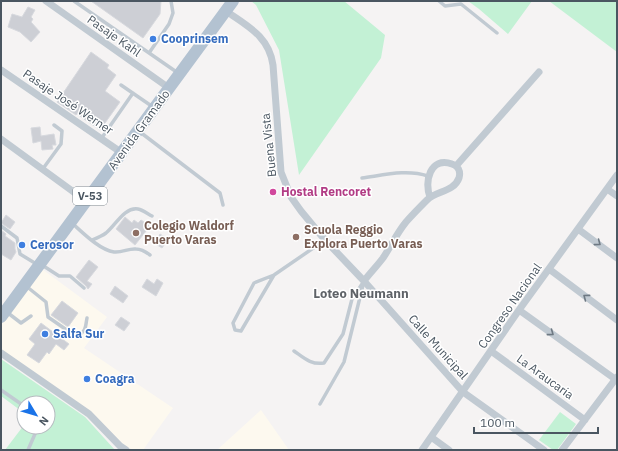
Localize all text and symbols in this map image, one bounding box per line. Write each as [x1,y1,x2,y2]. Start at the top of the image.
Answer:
street label: Pasaje Kahl [85,12,144,60]
place label: Cooprinsem [161,31,229,46]
marker: Cooprinsem [148,34,158,44]
street label: Pasaje José Werner [20,66,117,138]
street label: Avenida Gramado [104,86,173,173]
street label: Buena Vista [258,112,279,178]
place label: Hostal Rencoret [281,184,372,199]
road number: V-53 [73,187,107,205]
marker: Hostal Rencoret [268,187,278,197]
place label: Colegio Waldorf Puerto Varas [144,218,234,247]
place label: Scuola Reggio Explora Puerto Varas [304,222,423,251]
marker: Colegio Waldorf Puerto Varas [131,228,141,238]
marker: Scuola Reggio Explora Puerto Varas [291,232,301,242]
place label: Cerosor [30,237,74,252]
one-way arrow [593,238,600,245]
marker: Cerosor [17,240,27,250]
street label: Congreso Nacional [475,260,545,351]
district label: Loteo Neumann [313,285,409,302]
one-way arrow [583,294,590,301]
street label: Calle Municipal [405,311,471,382]
place label: Salfa Sur [53,326,105,341]
one-way arrow [547,328,554,336]
marker: Salfa Sur [40,329,50,339]
street label: La Araucaria [514,351,577,403]
place label: Coagra [95,371,135,386]
marker: Coagra [82,374,92,384]
north arrow [16,395,56,435]
scale bar [474,409,598,435]
text: N [36,414,52,429]
text: 100 m [480,415,515,430]

